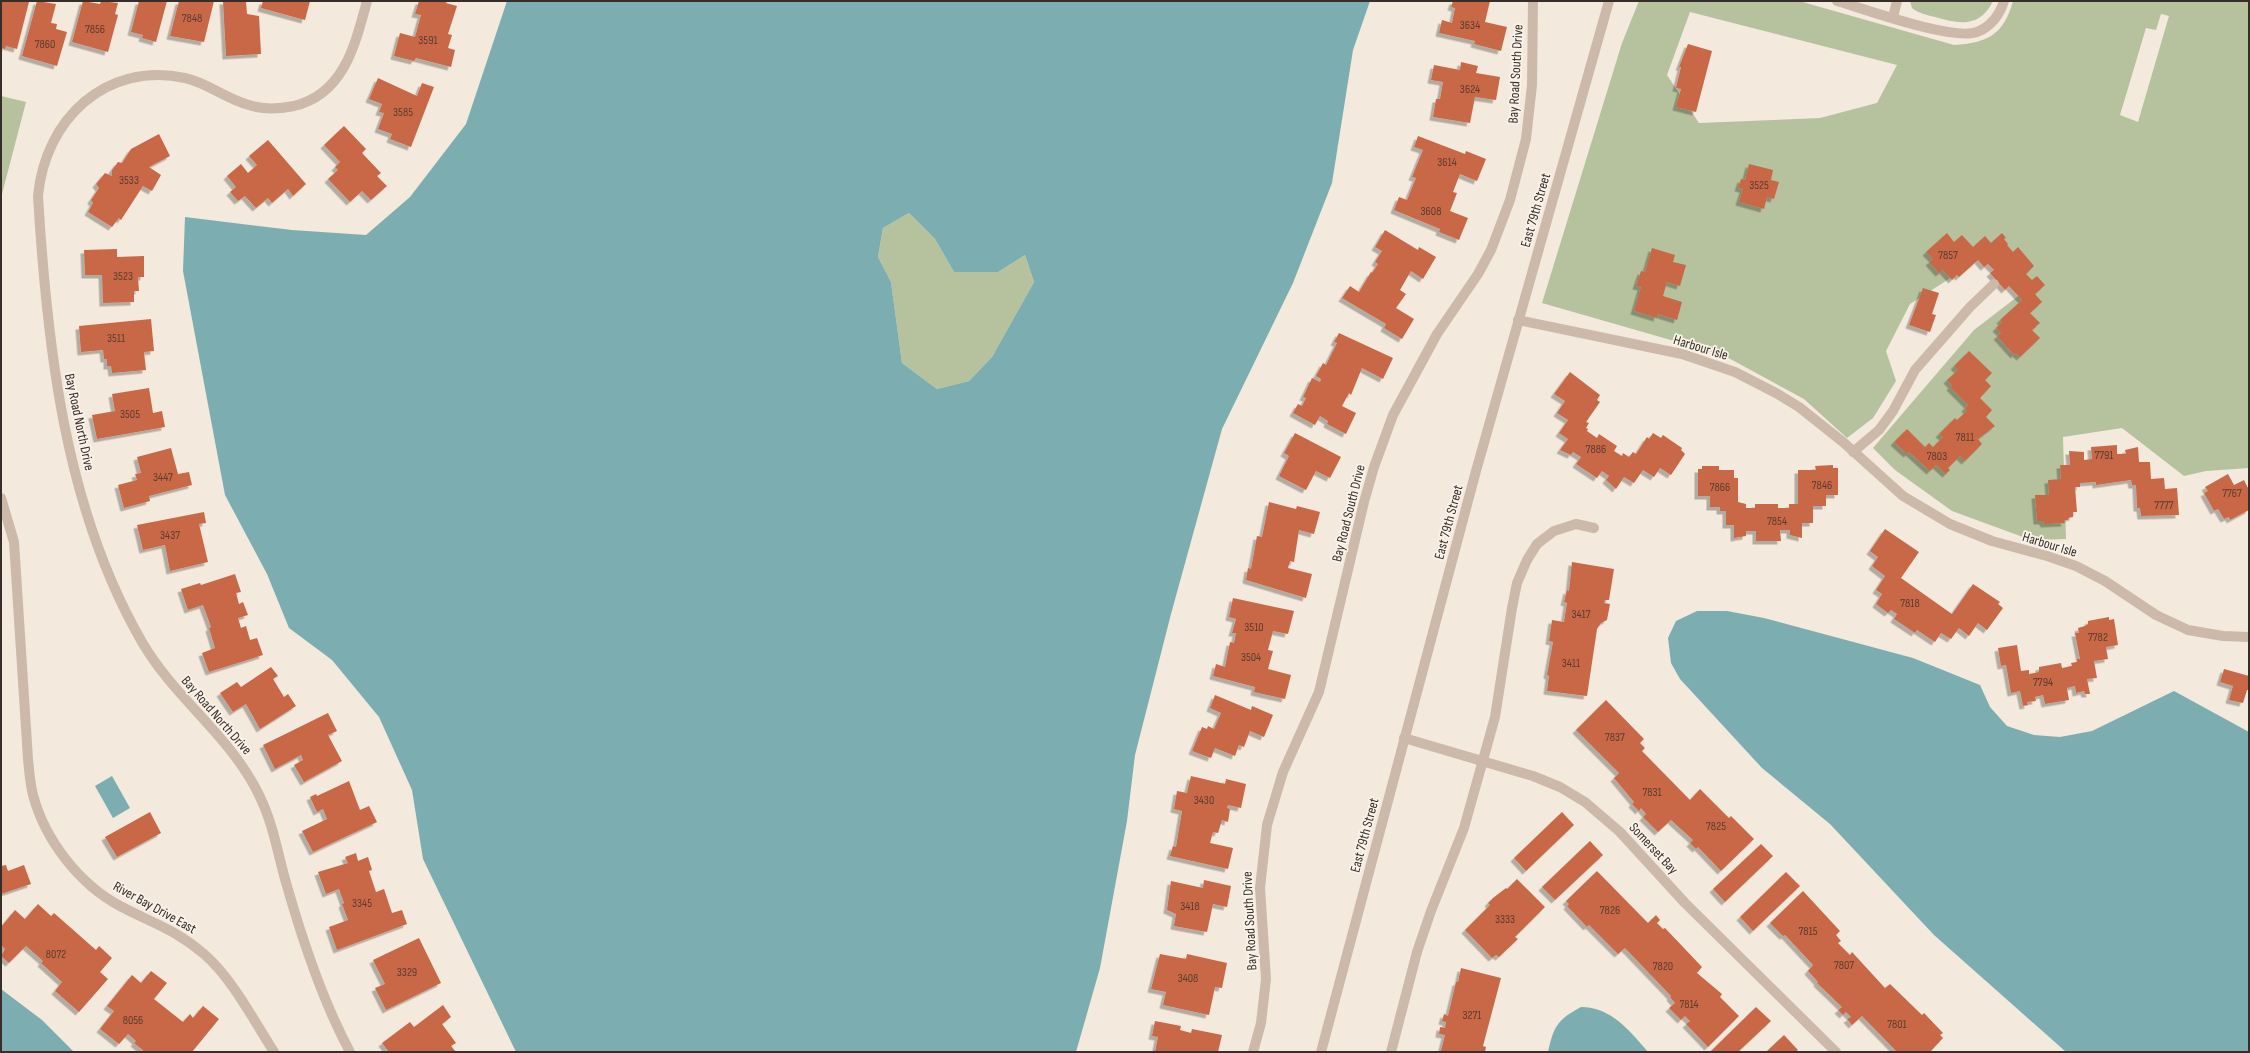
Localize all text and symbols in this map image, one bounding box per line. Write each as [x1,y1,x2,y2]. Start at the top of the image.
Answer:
house number: 7848 [182,11,202,26]
house number: 3634 [1460,18,1480,33]
house number: 7856 [85,22,105,37]
street label: Bay Road South Drive [1504,24,1527,124]
house number: 3591 [418,33,438,48]
house number: 7860 [35,37,55,52]
house number: 3624 [1460,82,1480,97]
house number: 3585 [393,105,413,120]
house number: 3614 [1437,155,1457,170]
street label: East 79th Street [1517,171,1554,249]
house number: 3533 [119,173,139,188]
house number: 3525 [1749,178,1769,193]
house number: 3608 [1421,204,1441,219]
house number: 7857 [1938,248,1958,263]
house number: 3523 [113,269,133,284]
house number: 3511 [107,331,126,346]
street label: Harbour Isle [1671,331,1730,364]
street label: Bay Road North Drive [61,372,98,472]
house number: 3505 [120,407,140,422]
house number: 7811 [1956,430,1975,445]
house number: 7886 [1586,442,1606,457]
house number: 7791 [2094,448,2114,463]
house number: 7803 [1927,449,1947,464]
street label: Bay Road South Drive [1328,463,1369,563]
house number: 3447 [153,470,173,485]
house number: 7846 [1812,478,1832,493]
house number: 7866 [1710,480,1730,495]
street label: East 79th Street [1430,483,1467,561]
house number: 7767 [2222,486,2242,501]
house number: 7777 [2154,498,2174,513]
house number: 7854 [1767,514,1787,529]
house number: 3437 [160,528,180,543]
street label: Harbour Isle [2020,528,2079,561]
house number: 7818 [1900,596,1920,611]
house number: 3417 [1571,607,1591,622]
house number: 3510 [1244,620,1264,635]
house number: 7782 [2088,630,2108,645]
house number: 3504 [1241,650,1261,665]
house number: 3411 [1562,656,1581,671]
street label: Bay Road North Drive [178,672,255,758]
house number: 7794 [2033,675,2053,690]
house number: 7837 [1605,730,1625,745]
house number: 7831 [1642,785,1662,800]
house number: 3430 [1194,793,1214,808]
street label: East 79th Street [1346,796,1383,874]
street label: Somerset Bay [1625,819,1682,878]
house number: 7825 [1706,819,1726,834]
street label: Bay Road South Drive [1238,871,1261,971]
street label: River Bay Drive East [110,878,199,937]
house number: 3345 [352,896,372,911]
house number: 3418 [1180,899,1200,914]
house number: 7826 [1600,903,1620,918]
house number: 3333 [1495,912,1515,927]
house number: 7815 [1798,924,1818,939]
house number: 8072 [46,947,66,962]
house number: 7807 [1834,958,1854,973]
house number: 7820 [1653,959,1673,974]
house number: 3329 [397,965,417,980]
house number: 3408 [1178,971,1198,986]
house number: 7814 [1679,997,1699,1012]
house number: 3271 [1462,1008,1482,1023]
house number: 8056 [123,1013,143,1028]
house number: 7801 [1887,1017,1908,1032]

